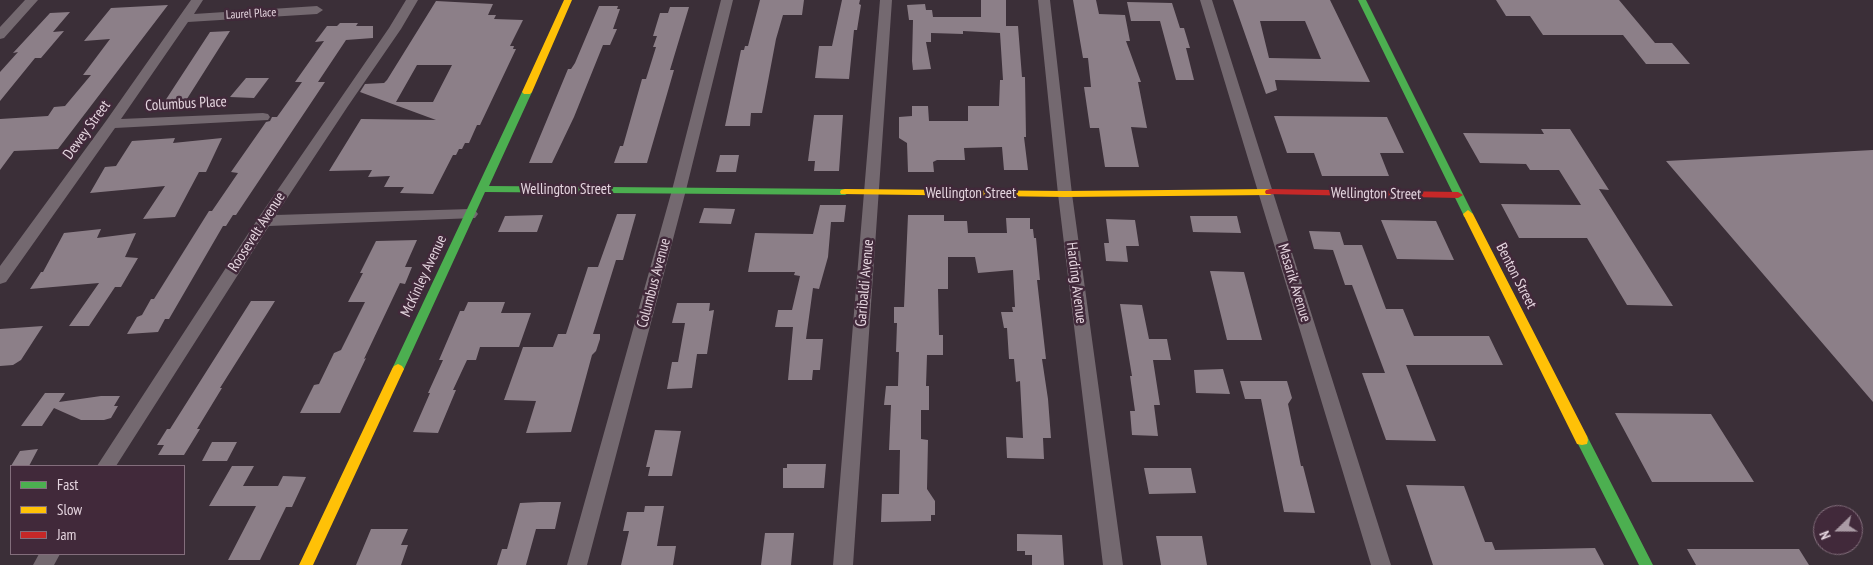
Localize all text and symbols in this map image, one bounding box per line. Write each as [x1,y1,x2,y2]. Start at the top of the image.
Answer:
street label: Laurel Place [225,5,277,23]
street label: Columbus Place [145,93,227,115]
street label: Dewey Street [60,97,114,163]
street label: Wellington Street [521,181,611,199]
street label: Wellington Street [1331,184,1421,204]
street label: Wellington Street [926,185,1016,203]
street label: Roosevelt Avenue [225,189,289,275]
street label: McKinley Avenue [397,232,451,320]
street label: Columbus Avenue [633,236,675,330]
street label: Garibaldi Avenue [852,239,878,327]
street label: Benton Street [1492,240,1540,312]
street label: Harding Avenue [1062,241,1090,325]
street label: Masarik Avenue [1274,242,1314,324]
legend [10,465,185,555]
text: Fast [57,475,78,494]
text: Slow [57,500,82,519]
north arrow [1813,505,1863,555]
text: Jam [57,525,76,544]
text: N [1815,528,1835,542]

